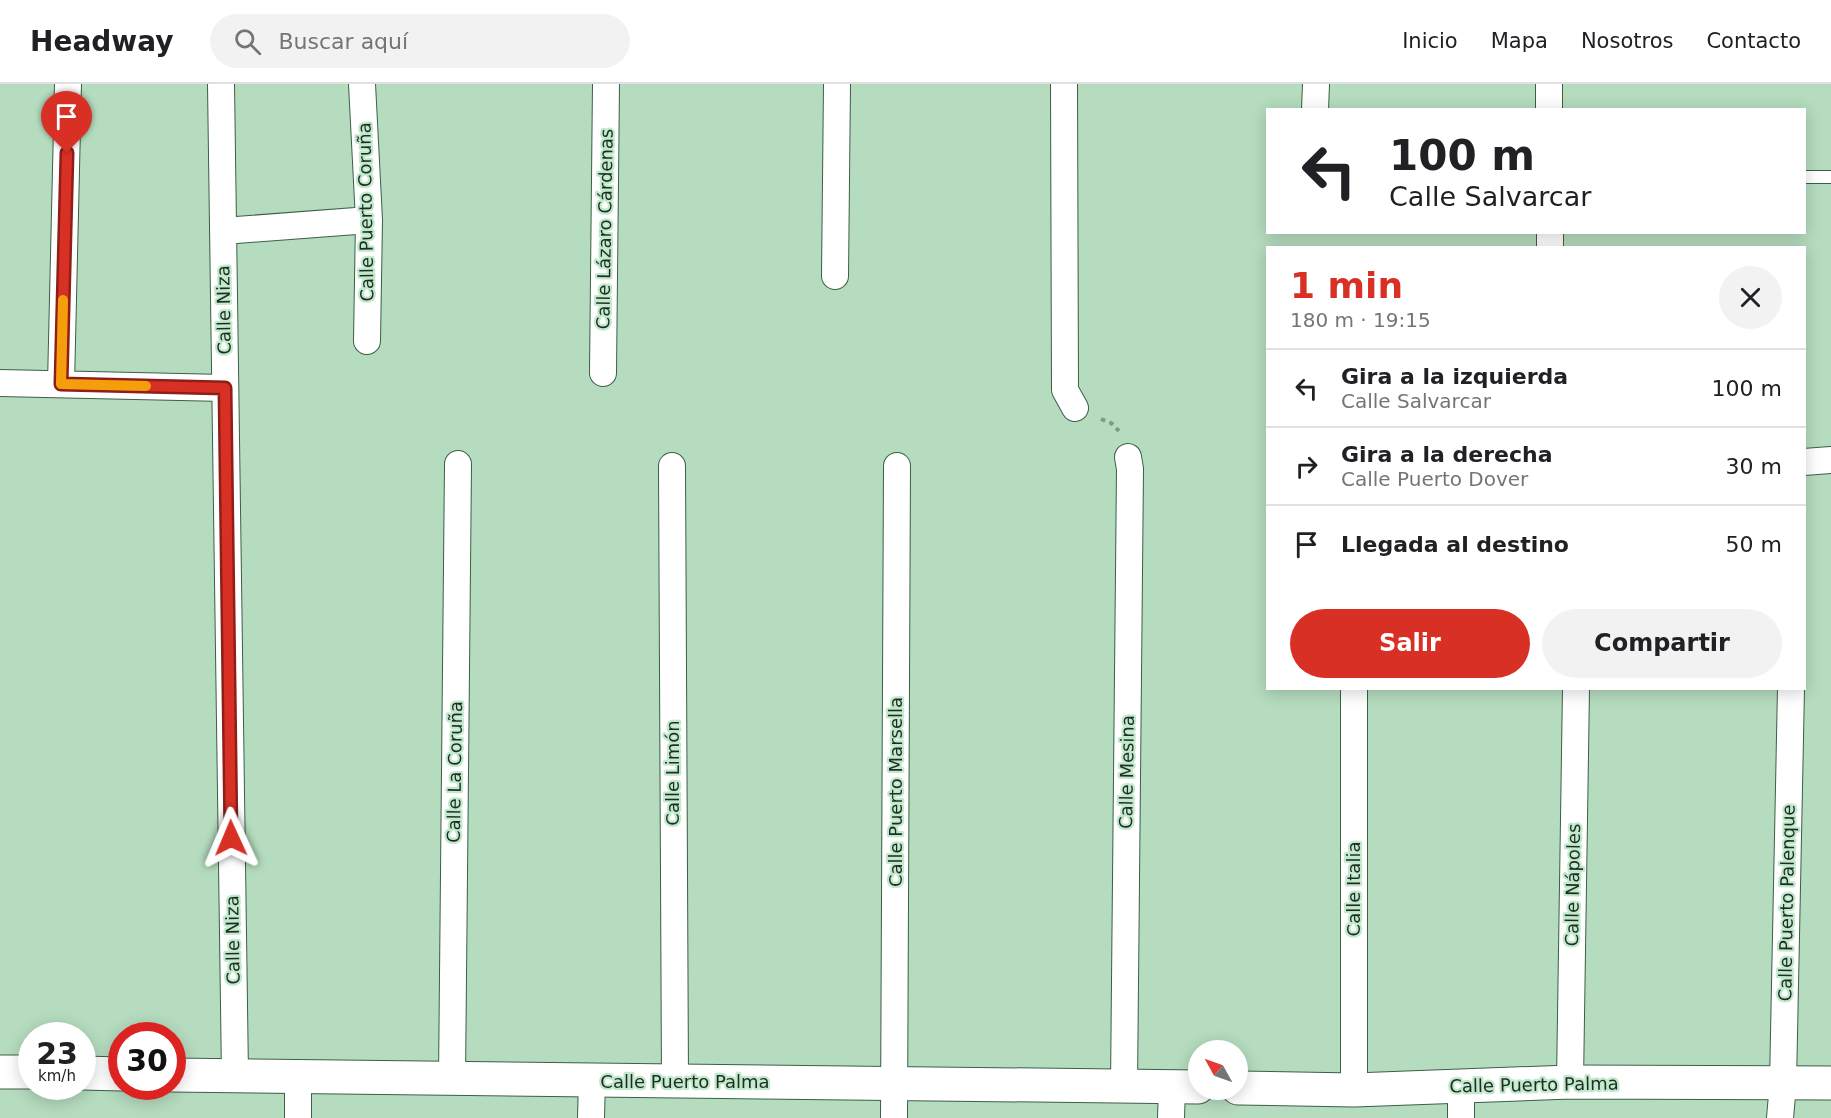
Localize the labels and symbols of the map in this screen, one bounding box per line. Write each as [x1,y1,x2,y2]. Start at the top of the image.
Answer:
pin [41,91,92,153]
street label: Calle Puerto Coruña [353,122,378,302]
street label: Calle Lázaro Cárdenas [592,128,617,329]
street label: Calle Niza [212,265,235,355]
street label: Calle Puerto Marsella [885,697,906,887]
street label: Calle La Coruña [443,701,466,843]
street label: Calle Mesina [1115,715,1138,829]
street label: Calle Limón [662,720,683,826]
street label: Calle Puerto Palenque [1774,804,1799,1002]
position arrow [199,806,263,870]
street label: Calle Nápoles [1561,823,1584,947]
street label: Calle Italia [1343,842,1364,936]
street label: Calle Niza [221,895,244,985]
speed limit sign: 30 [108,1022,186,1100]
north arrow [1188,1040,1248,1100]
street label: Calle Puerto Palma [600,1071,770,1092]
street label: Calle Puerto Palma [1449,1073,1619,1096]

